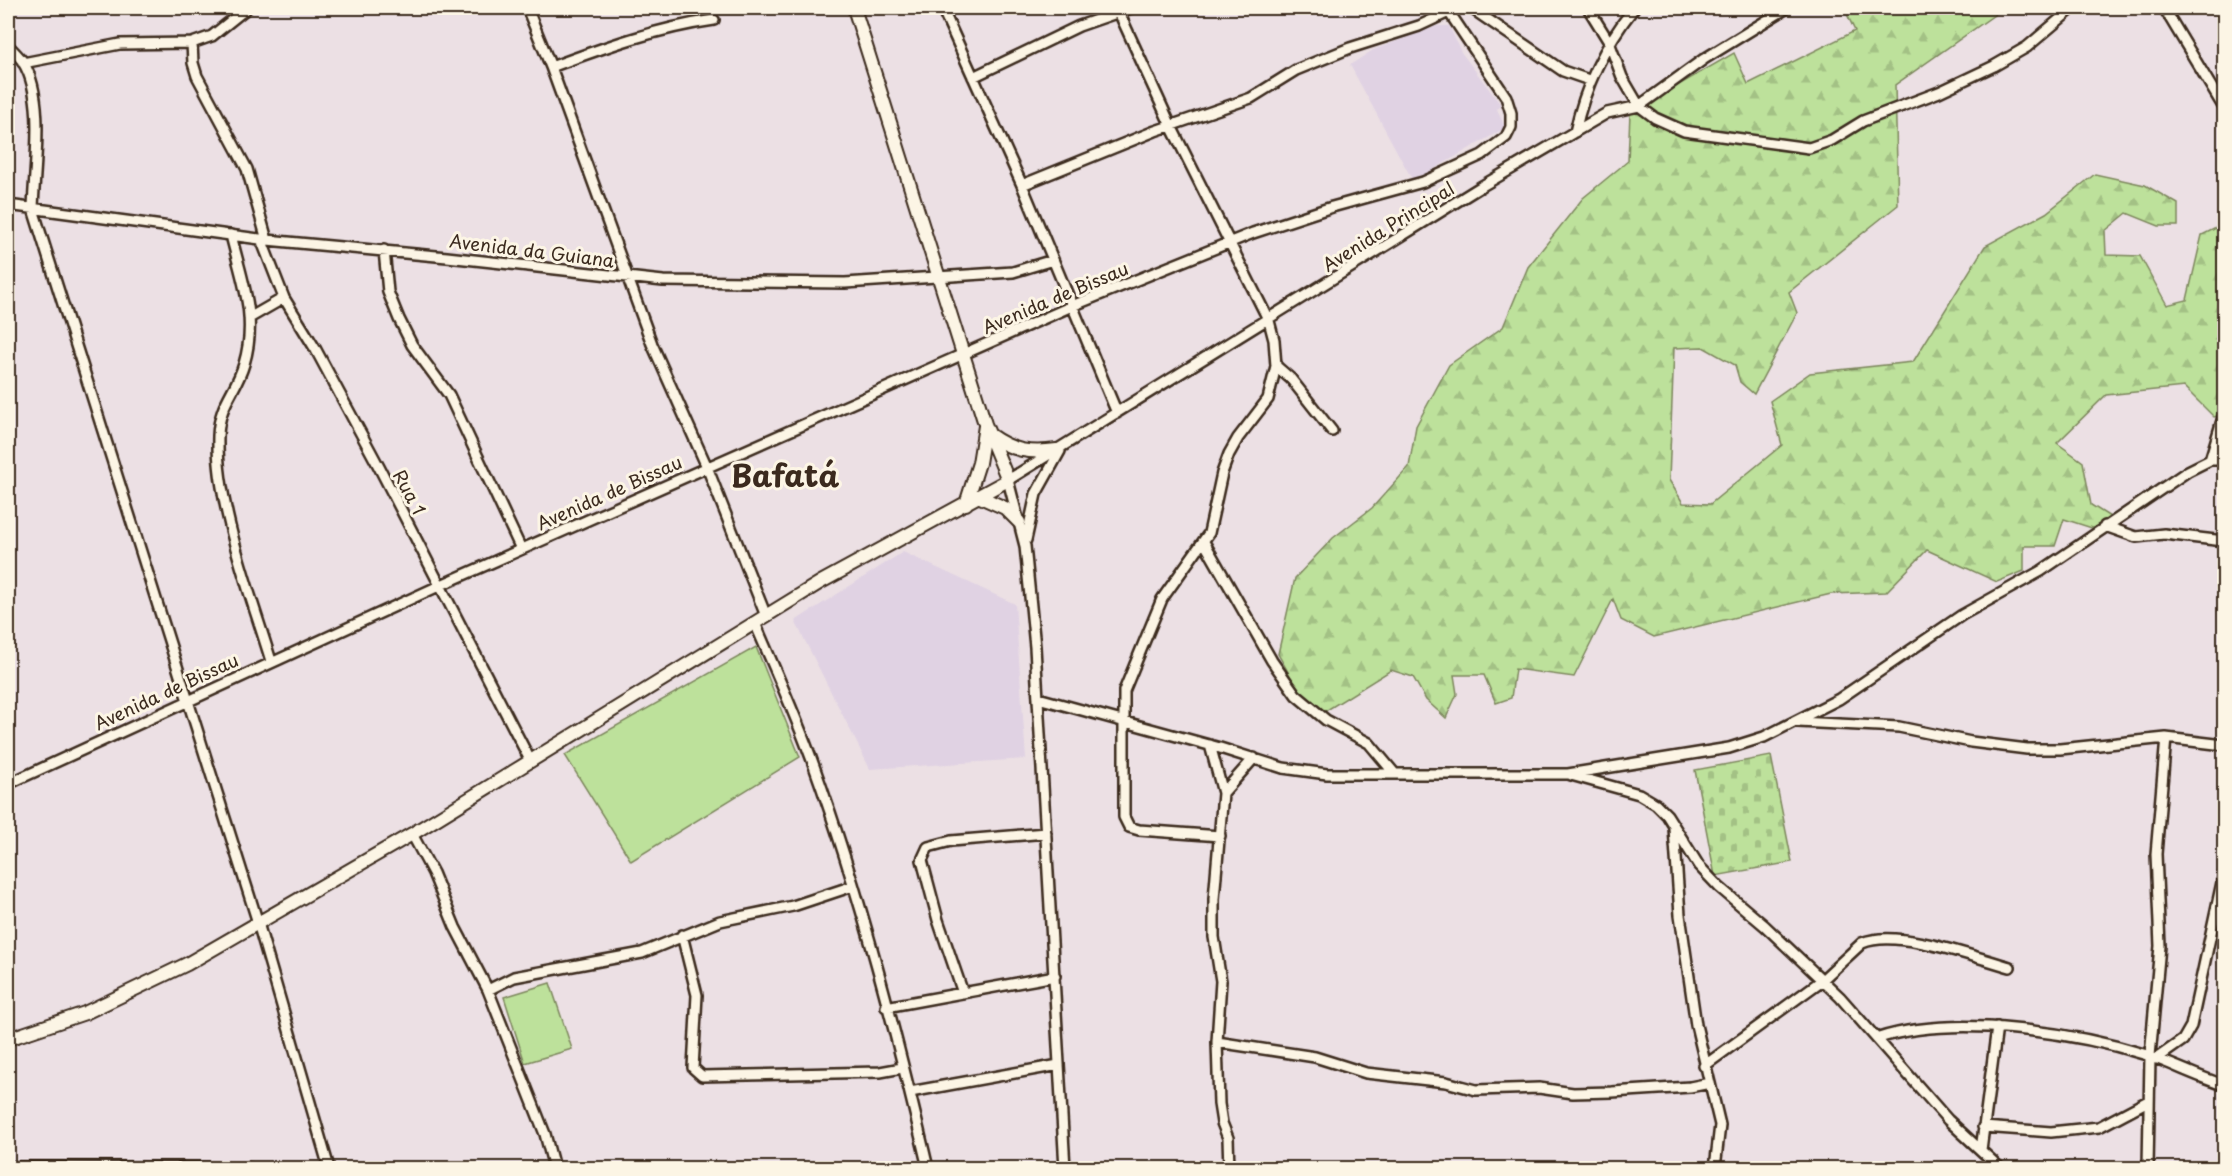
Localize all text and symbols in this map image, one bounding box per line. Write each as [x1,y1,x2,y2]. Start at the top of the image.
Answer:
street label: Avenida Principal [1317,174,1459,278]
street label: Avenida da Guiana [448,226,617,274]
street label: Avenida de Bissau [978,254,1132,340]
street label: Avenida de Bissau [532,448,686,536]
district label: Bafatá [731,452,839,497]
street label: Rua 1 [387,465,433,519]
street label: Avenida de Bissau [89,646,243,736]

